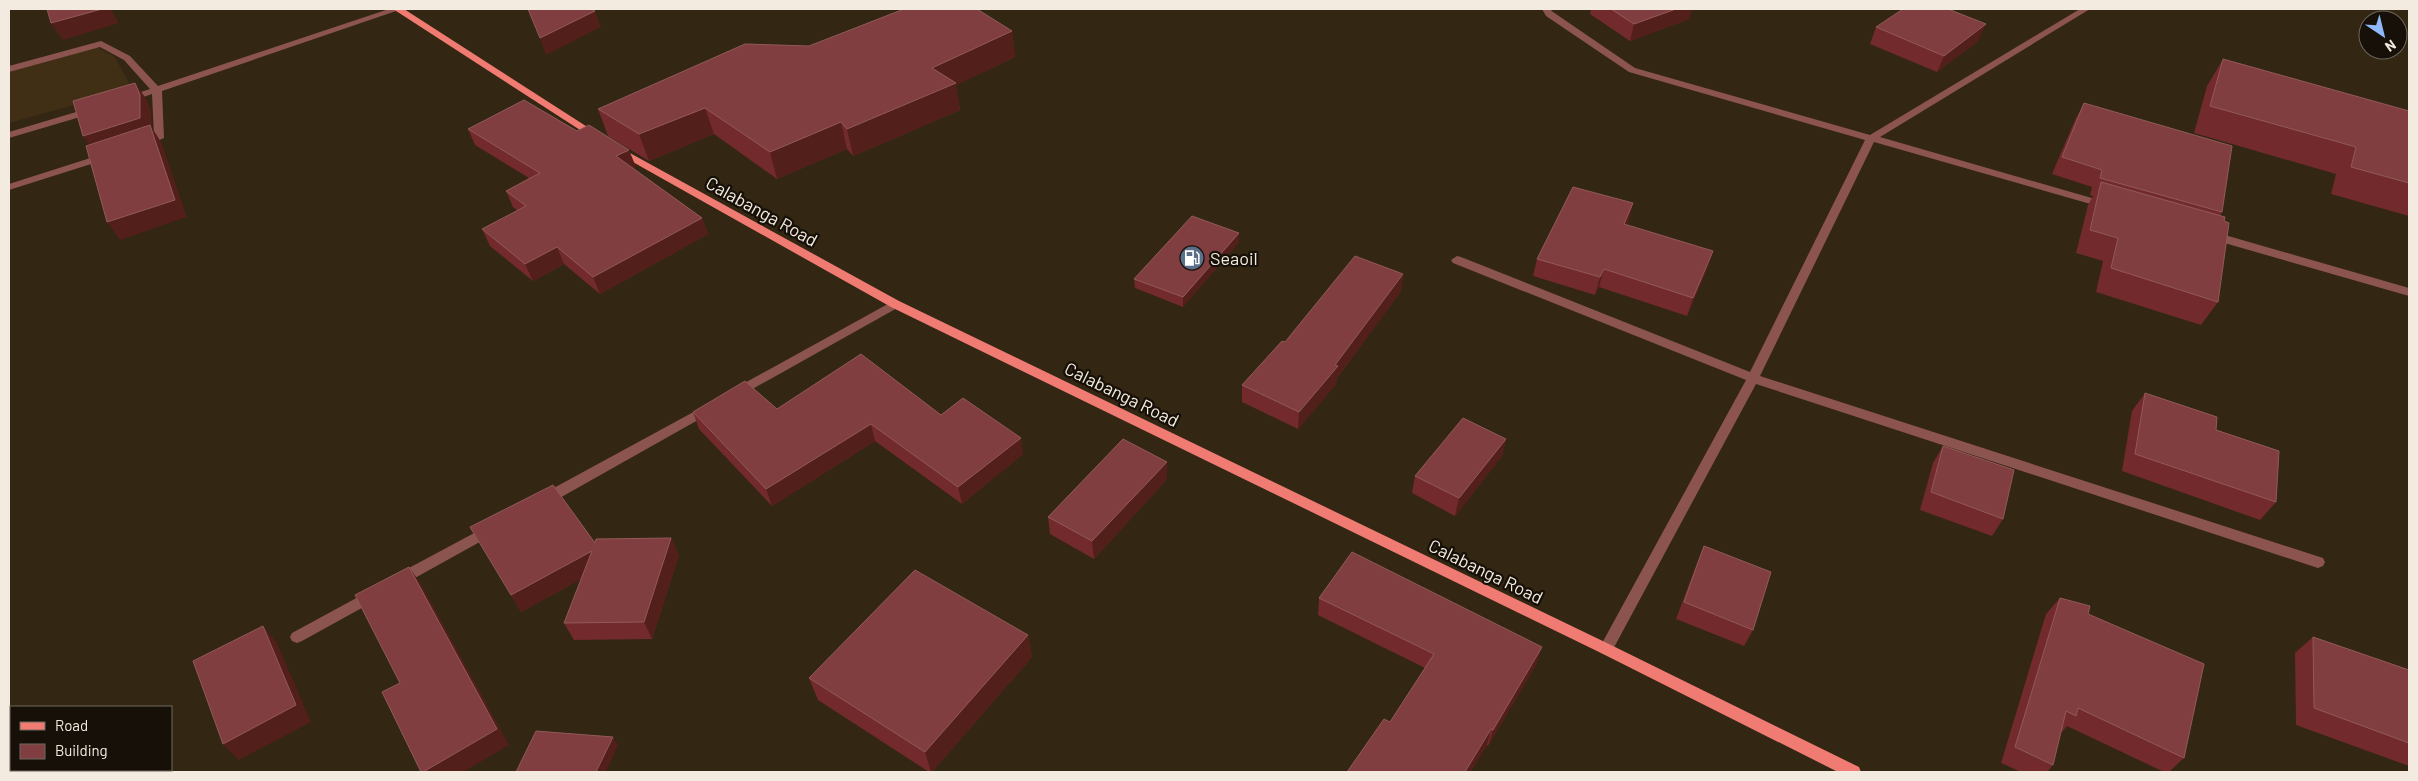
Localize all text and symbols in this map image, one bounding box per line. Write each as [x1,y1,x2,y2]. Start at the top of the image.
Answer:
north arrow [2358,10,2408,60]
text: N [2382,36,2399,56]
street label: Calabanga Road [702,171,822,251]
fuel station icon: Seaoil [1179,245,1205,271]
place label: Seaoil [1210,247,1258,269]
street label: Calabanga Road [1061,357,1183,431]
street label: Calabanga Road [1425,534,1547,608]
legend [10,706,172,771]
text: Road [55,716,88,734]
text: Building [55,741,108,759]

